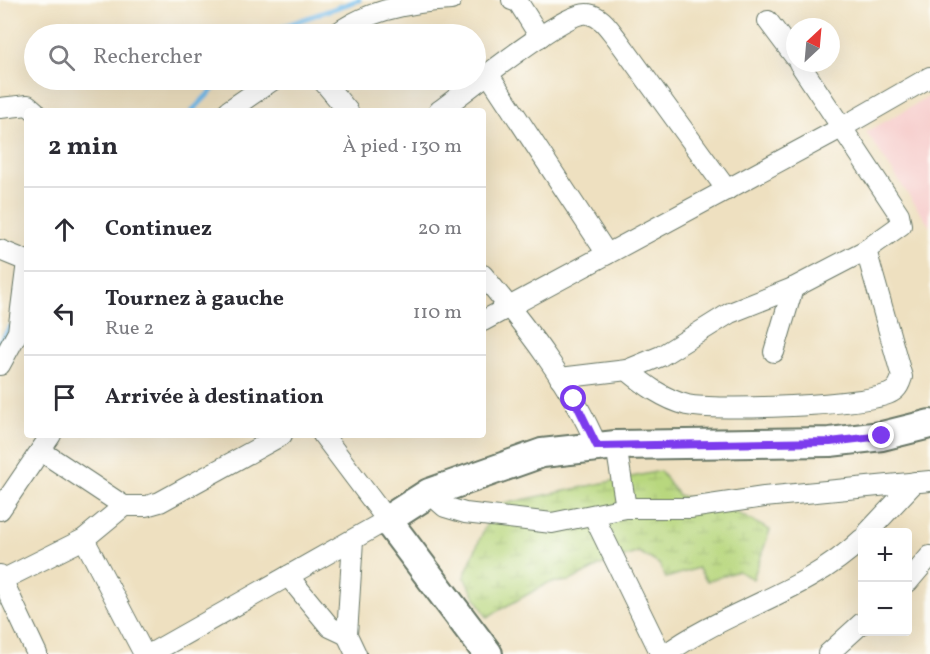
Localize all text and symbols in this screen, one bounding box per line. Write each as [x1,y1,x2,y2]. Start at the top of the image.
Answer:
north arrow [786,18,840,72]
search box [24,24,486,90]
icon: search [45,41,78,74]
text: Rechercher [93,42,202,73]
text: 2 min [48,129,118,165]
text: À pied · 130 m [342,133,462,161]
icon: ahead [48,213,81,246]
text: Continuez [105,214,212,245]
text: 20 m [418,215,462,243]
text: Tournez à gauche [105,284,284,315]
icon: left [48,297,81,330]
text: 110 m [413,299,462,327]
text: Rue 2 [105,315,154,343]
icon: arrive [48,381,81,414]
text: Arrivée à destination [105,382,324,413]
route start [560,385,586,411]
route end [868,422,894,448]
map controls [858,528,912,636]
button: + [858,528,912,582]
button: − [858,582,912,636]

